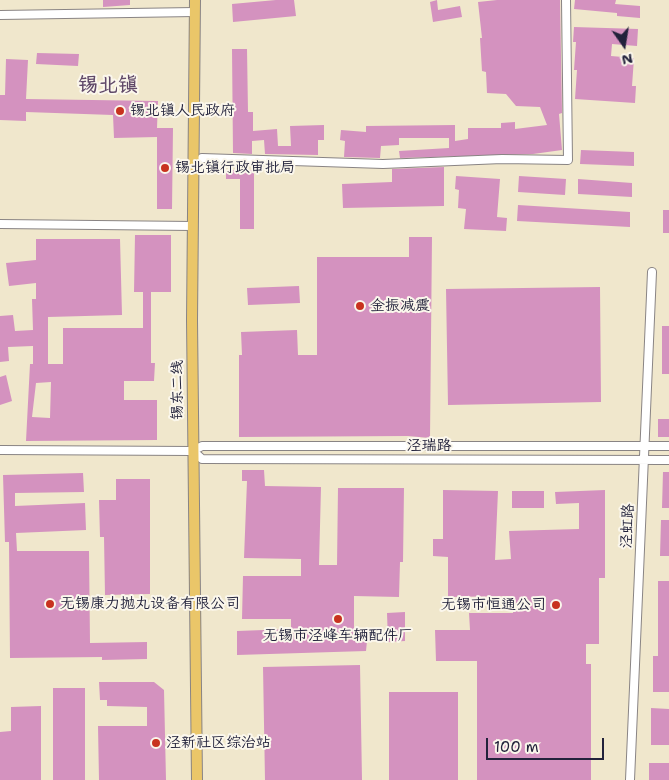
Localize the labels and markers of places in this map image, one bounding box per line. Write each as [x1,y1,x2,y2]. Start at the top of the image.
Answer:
place label: 锡北镇人民政府 [130,102,235,120]
marker: 锡北镇人民政府 [114,105,126,117]
place label: 锡北镇行政审批局 [175,159,295,177]
marker: 锡北镇行政审批局 [159,162,171,174]
place label: 金振减震 [370,297,430,315]
marker: 金振减震 [354,300,366,312]
place label: 无锡康力抛丸设备有限公司 [60,595,240,613]
place label: 无锡市恒通公司 [441,596,546,614]
marker: 无锡康力抛丸设备有限公司 [44,598,56,610]
marker: 无锡市恒通公司 [550,599,562,611]
marker: 无锡市泾峰车辆配件厂 [332,613,344,625]
place label: 无锡市泾峰车辆配件厂 [263,627,413,645]
place label: 泾新社区综治站 [166,734,271,752]
marker: 泾新社区综治站 [150,737,162,749]

